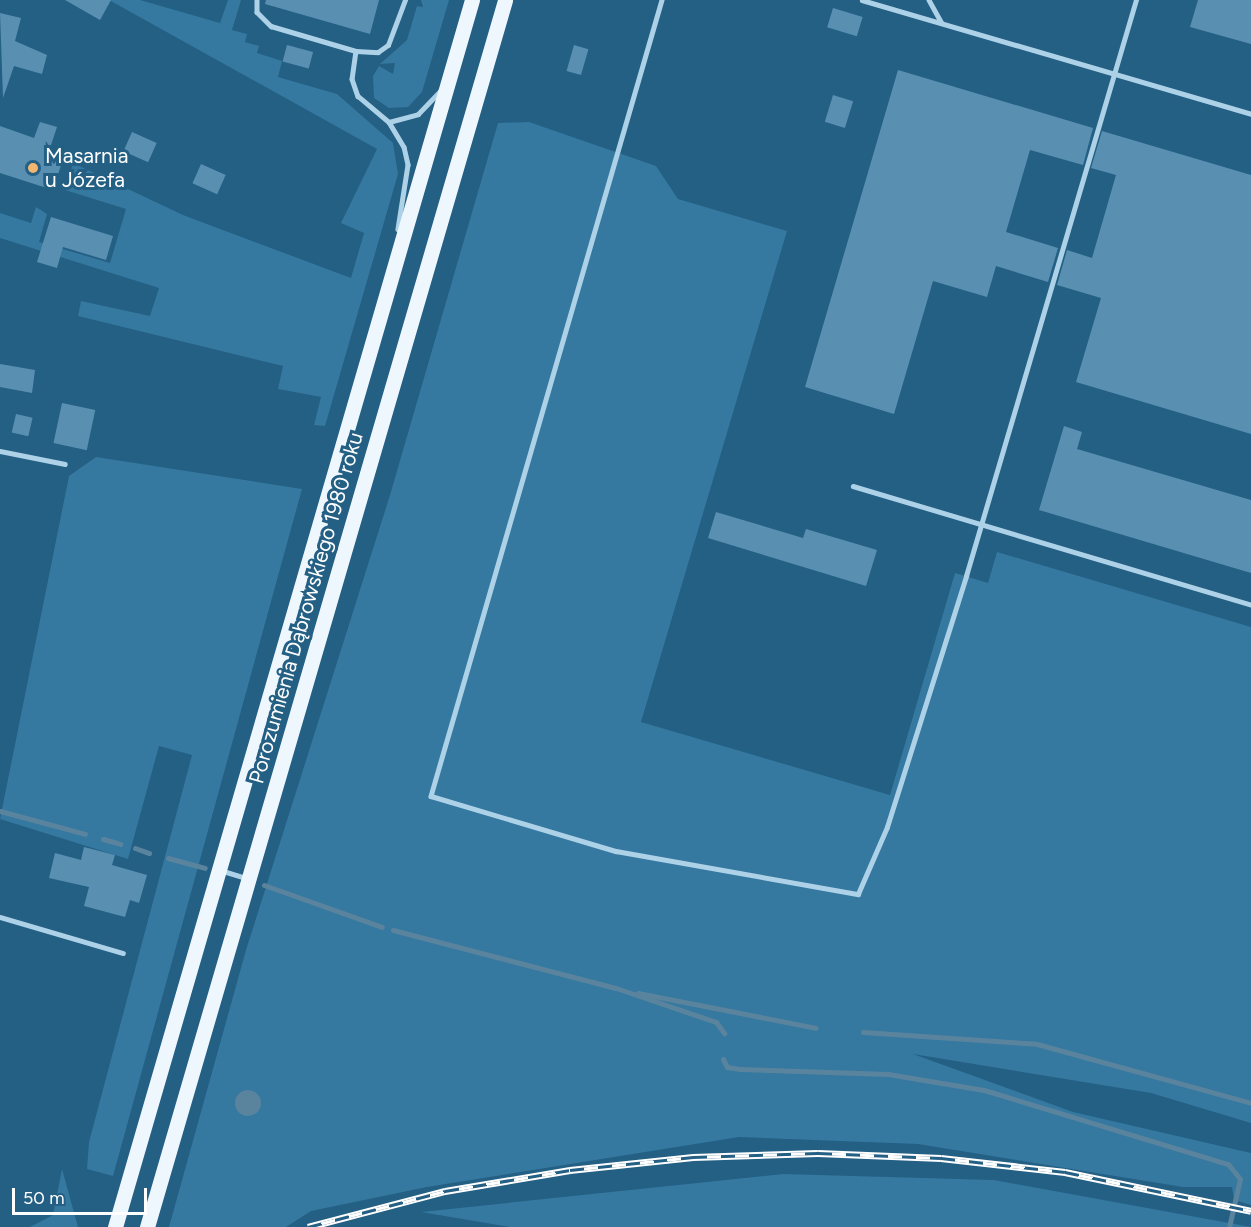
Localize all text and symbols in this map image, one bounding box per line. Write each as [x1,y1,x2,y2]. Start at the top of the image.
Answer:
place label: Masarnia u Józefa [45,143,128,193]
marker: Masarnia u Józefa [26,161,40,175]
street label: Porozumienia Dąbrowskiego 1980 roku [244,429,368,787]
scale bar [15,1176,150,1214]
text: 50 m [23,1187,65,1209]

